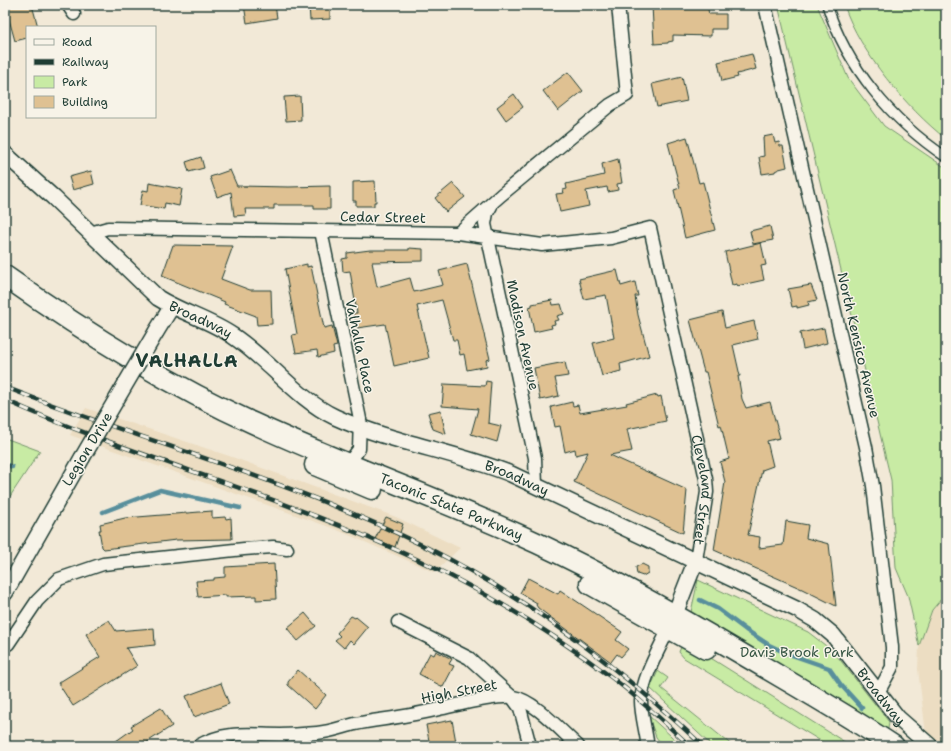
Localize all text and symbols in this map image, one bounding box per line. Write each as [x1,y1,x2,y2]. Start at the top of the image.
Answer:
legend [26,26,156,118]
text: Road [62,34,93,50]
text: Railway [62,54,109,70]
text: Park [62,74,88,90]
text: Building [62,94,108,110]
street label: Cedar Street [340,207,426,227]
street label: North Kensico Avenue [833,270,885,420]
street label: Madison Avenue [503,278,543,392]
street label: Broadway [166,297,236,342]
street label: Valhalla Place [341,297,379,395]
district label: VALHALLA [136,349,238,373]
street label: Legion Drive [58,409,116,489]
street label: Cleveland Street [687,433,716,546]
street label: Broadway [482,456,552,500]
street label: Taconic State Parkway [377,469,526,545]
park label: Davis Brook Park [740,643,854,661]
street label: Broadway [853,664,909,729]
street label: High Street [419,675,499,707]

